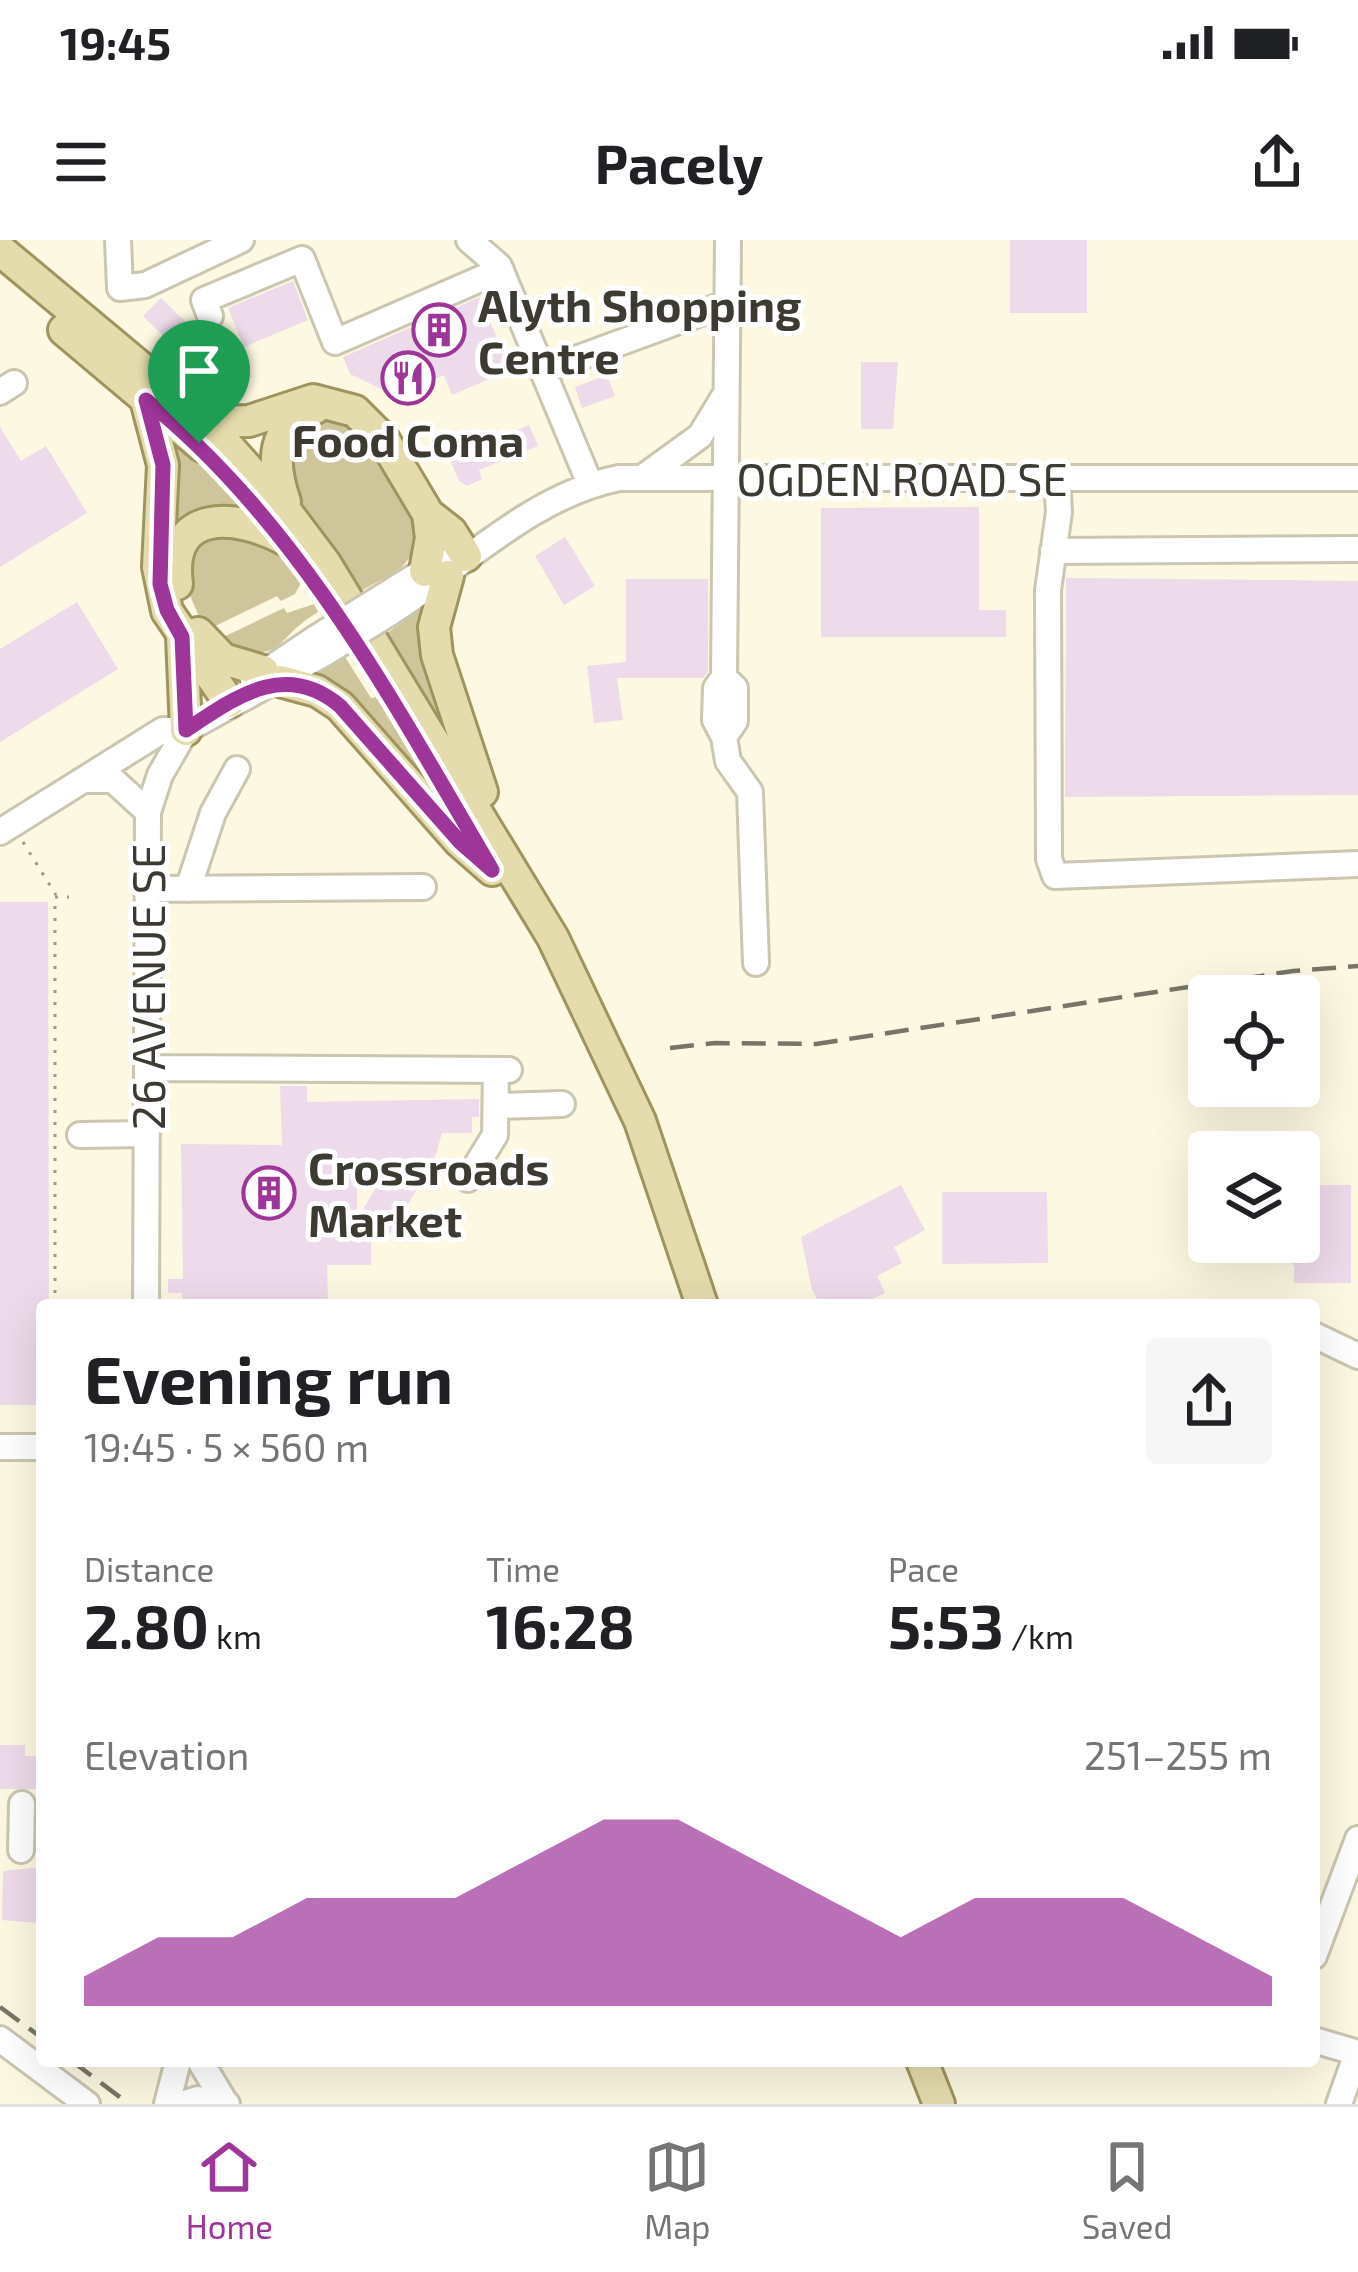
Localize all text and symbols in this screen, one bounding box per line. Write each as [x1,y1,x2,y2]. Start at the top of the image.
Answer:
text: 19:45 [60,15,171,69]
icon: menu [48,129,114,195]
icon: share [1244,129,1310,195]
text: Pacely [595,130,763,195]
place label: Alyth Shopping Centre [478,277,801,383]
building icon: Alyth Shopping Centre [411,302,467,358]
pin [148,320,250,443]
icon: arrive [166,338,232,404]
restaurant icon: Food Coma [380,350,436,406]
place label: Food Coma [292,412,524,466]
street label: OGDEN ROAD SE [736,451,1068,505]
street label: 26 AVENUE SE [120,844,174,1130]
map controls [1188,975,1320,1263]
button: locate [1188,975,1320,1107]
button: layers [1188,1131,1320,1263]
place label: Crossroads Market [308,1140,549,1246]
building icon: Crossroads Market [241,1165,297,1221]
text: Evening run [84,1338,453,1417]
button: share [1146,1338,1272,1464]
text: 19:45 · 5 × 560 m [84,1423,369,1470]
text: Distance [84,1549,214,1589]
text: Time [486,1549,560,1589]
text: Pace [888,1549,959,1589]
text: 2.80 [84,1589,209,1661]
text: 16:28 [486,1589,635,1661]
text: 5:53 [888,1589,1004,1661]
text: km [209,1616,262,1656]
text: /km [1004,1616,1074,1656]
text: Elevation [84,1731,249,1778]
text: 251–255 m [1084,1731,1272,1778]
tab: Home [186,2134,273,2246]
tab: Map [644,2134,711,2246]
tab: Saved [1082,2134,1172,2246]

